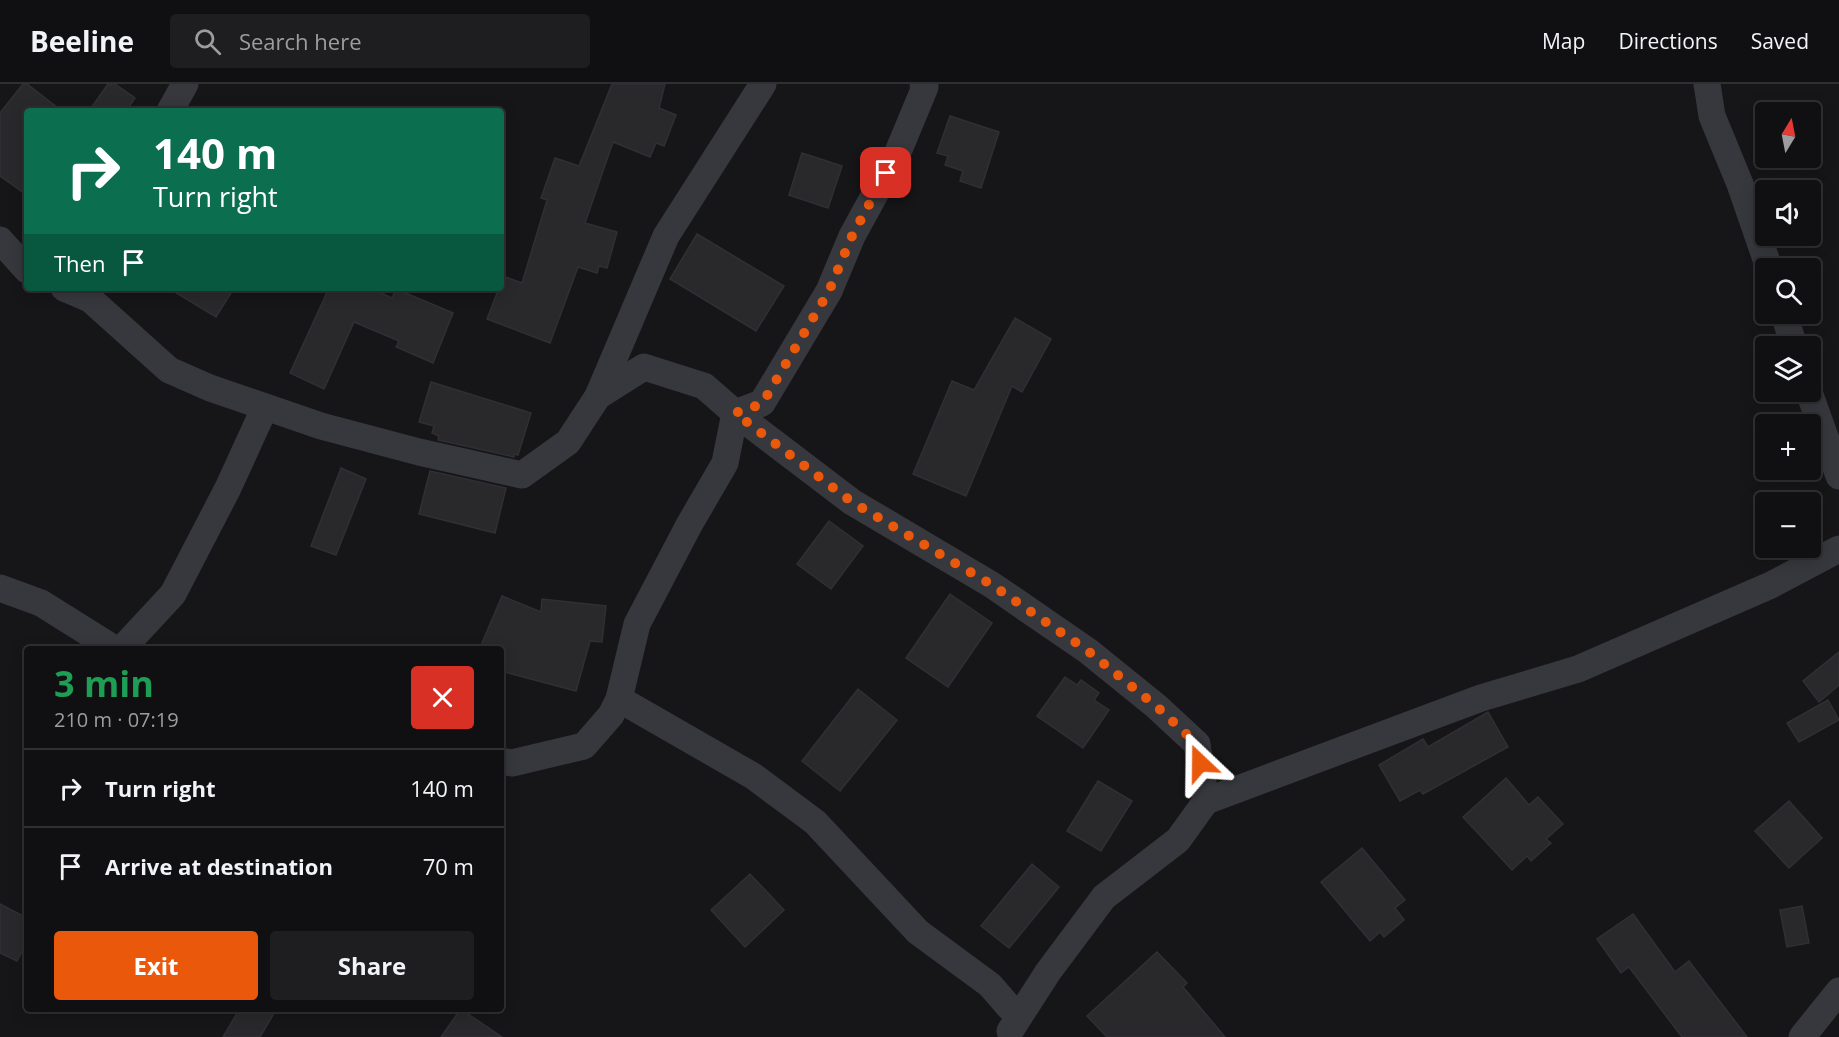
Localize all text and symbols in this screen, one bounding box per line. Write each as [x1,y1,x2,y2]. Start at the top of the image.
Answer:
search box [170,14,590,68]
text: Beeline [30,22,134,60]
icon: search [191,25,224,58]
text: Search here [239,26,362,56]
text: Map [1542,27,1585,55]
text: Directions [1618,27,1718,55]
text: Saved [1751,27,1809,55]
north arrow [1755,102,1821,168]
map controls [1755,102,1821,558]
text: 140 m [153,124,277,181]
icon: right [54,132,132,210]
pin [860,147,911,198]
icon: arrive [869,156,902,189]
text: Turn right [153,178,278,215]
button: sound [1755,180,1821,246]
icon: arrive [117,246,150,279]
text: Then [54,248,105,278]
button: search [1755,258,1821,324]
button: layers [1755,336,1821,402]
button: + [1755,414,1821,480]
button: − [1755,492,1821,558]
text: 3 min [54,659,154,708]
button: close [411,666,474,729]
text: 210 m · 07:19 [54,706,179,733]
position arrow [1168,731,1232,795]
icon: right [54,772,87,805]
text: Turn right [105,773,216,803]
text: 140 m [410,773,474,803]
icon: arrive [54,850,87,883]
text: Arrive at destination [105,851,333,881]
text: 70 m [423,851,474,881]
button: Exit [54,931,258,1000]
button: Share [270,931,474,1000]

